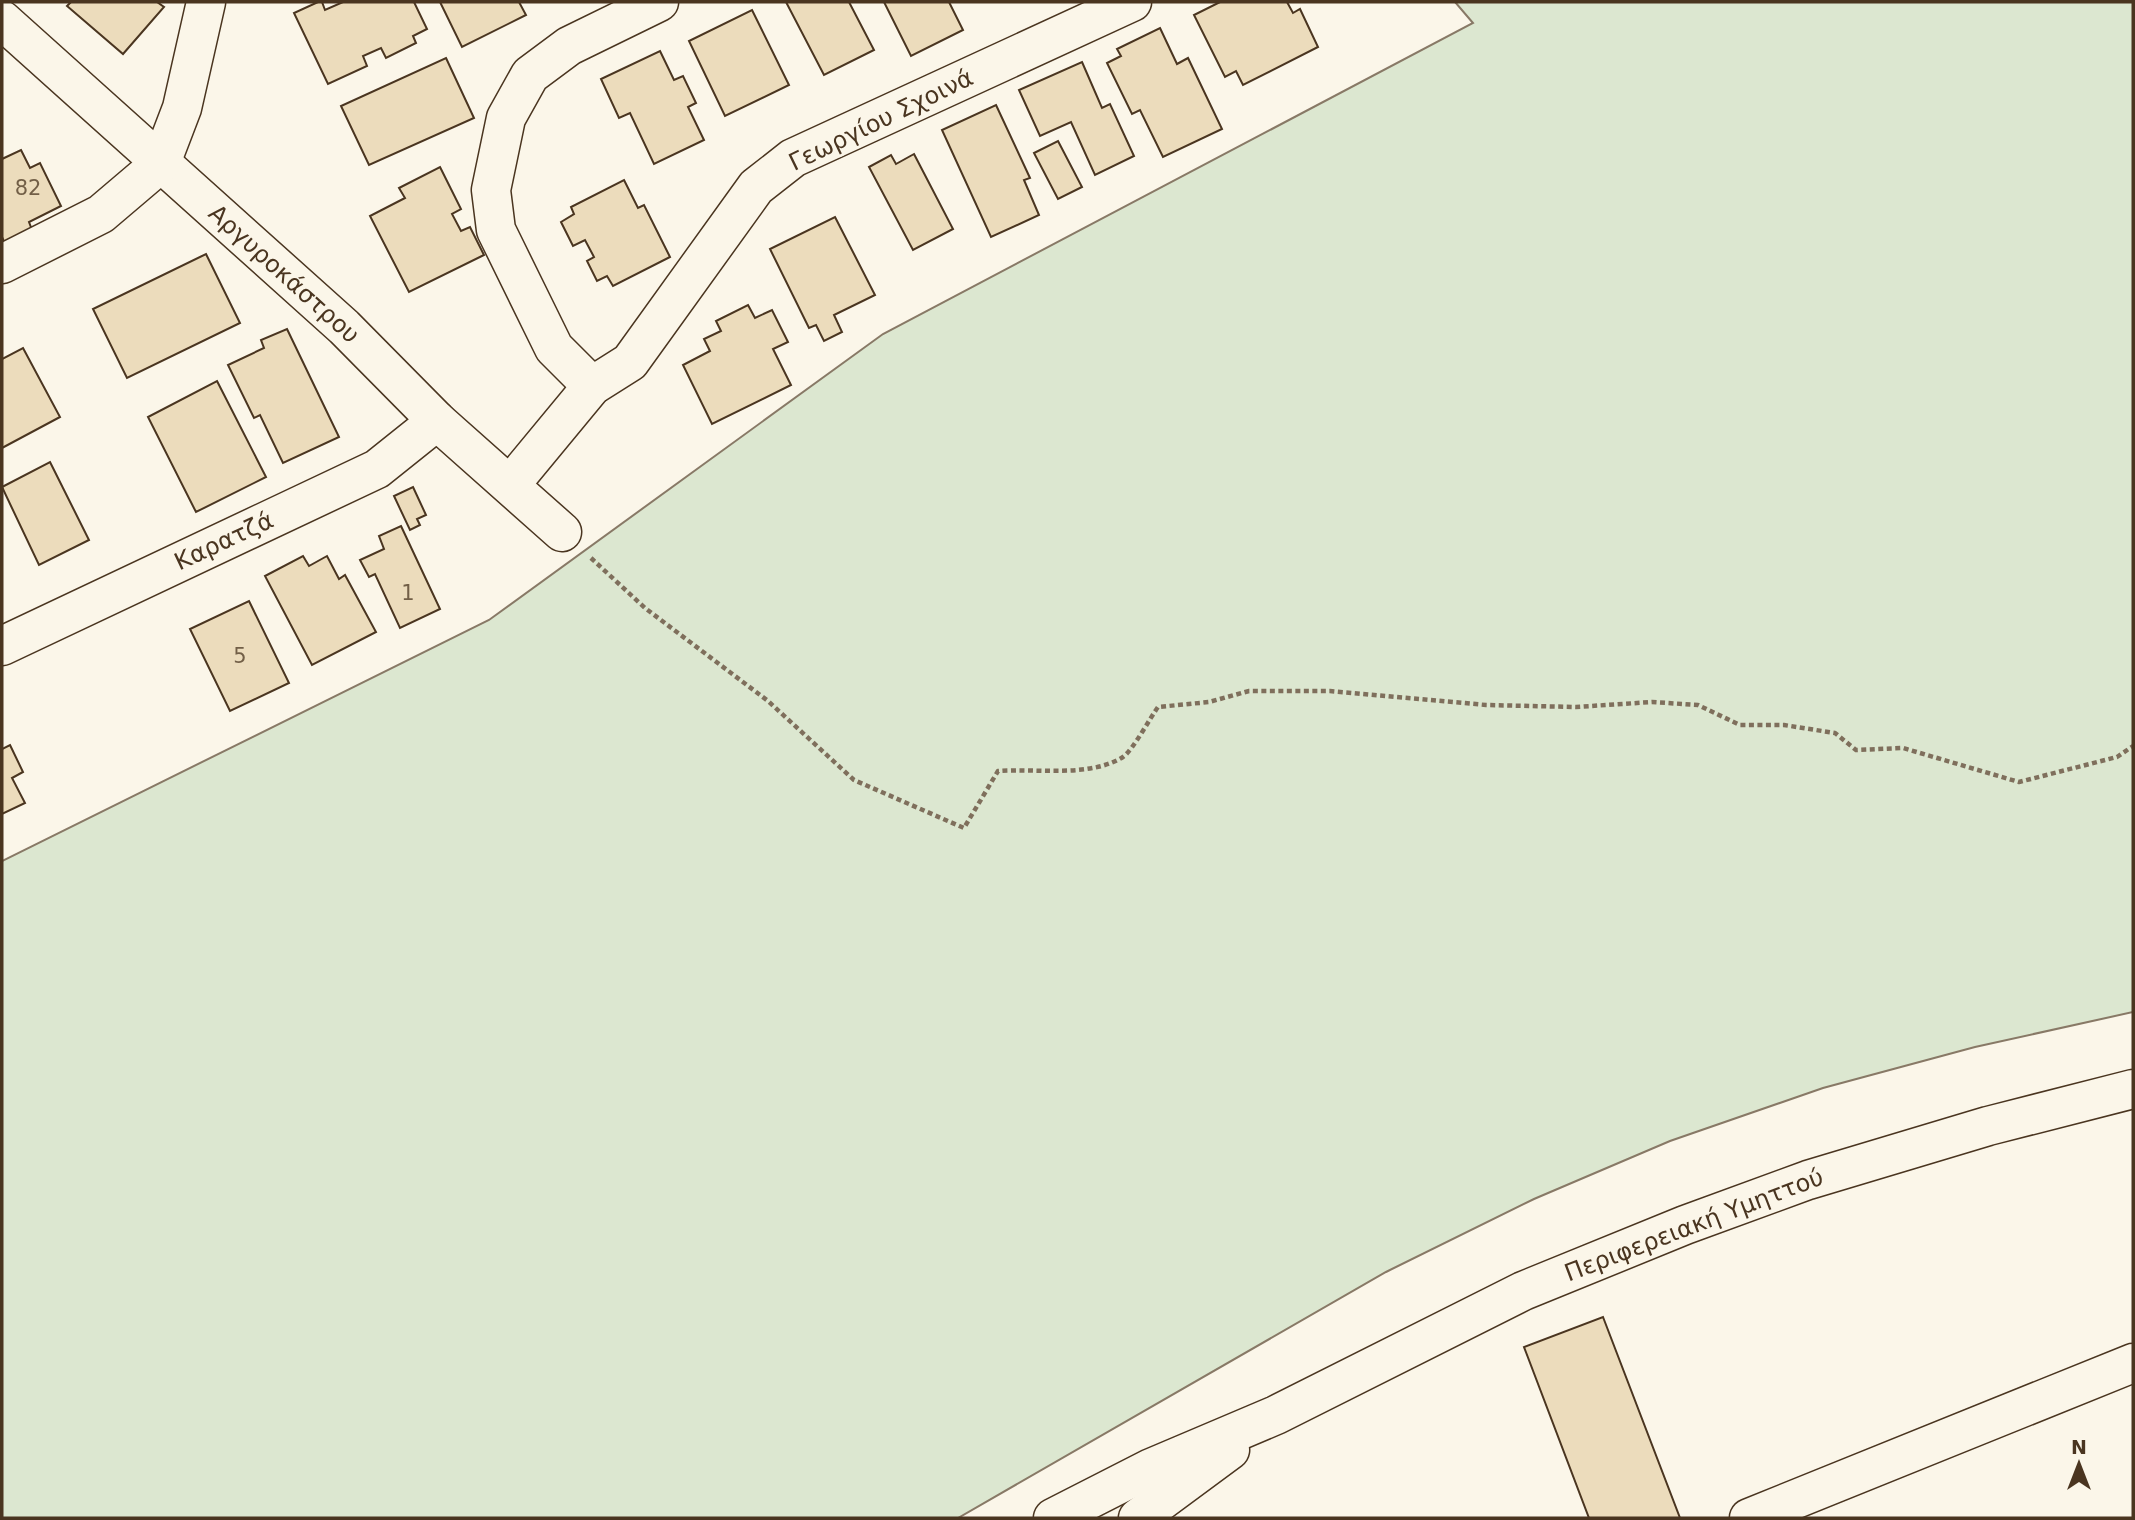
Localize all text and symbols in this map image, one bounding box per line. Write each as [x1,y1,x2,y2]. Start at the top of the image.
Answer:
street label: Γεωργίου Σχοινά [784,63,978,177]
house number: 82 [15,176,41,200]
street label: Αργυροκάστρου [203,199,365,349]
street label: Καρατζά [170,506,278,576]
house number: 1 [401,581,415,605]
house number: 5 [233,644,247,668]
street label: Περιφερειακή Υμηττού [1561,1163,1827,1287]
north arrow [2044,1429,2114,1499]
text: N [2071,1436,2087,1458]

